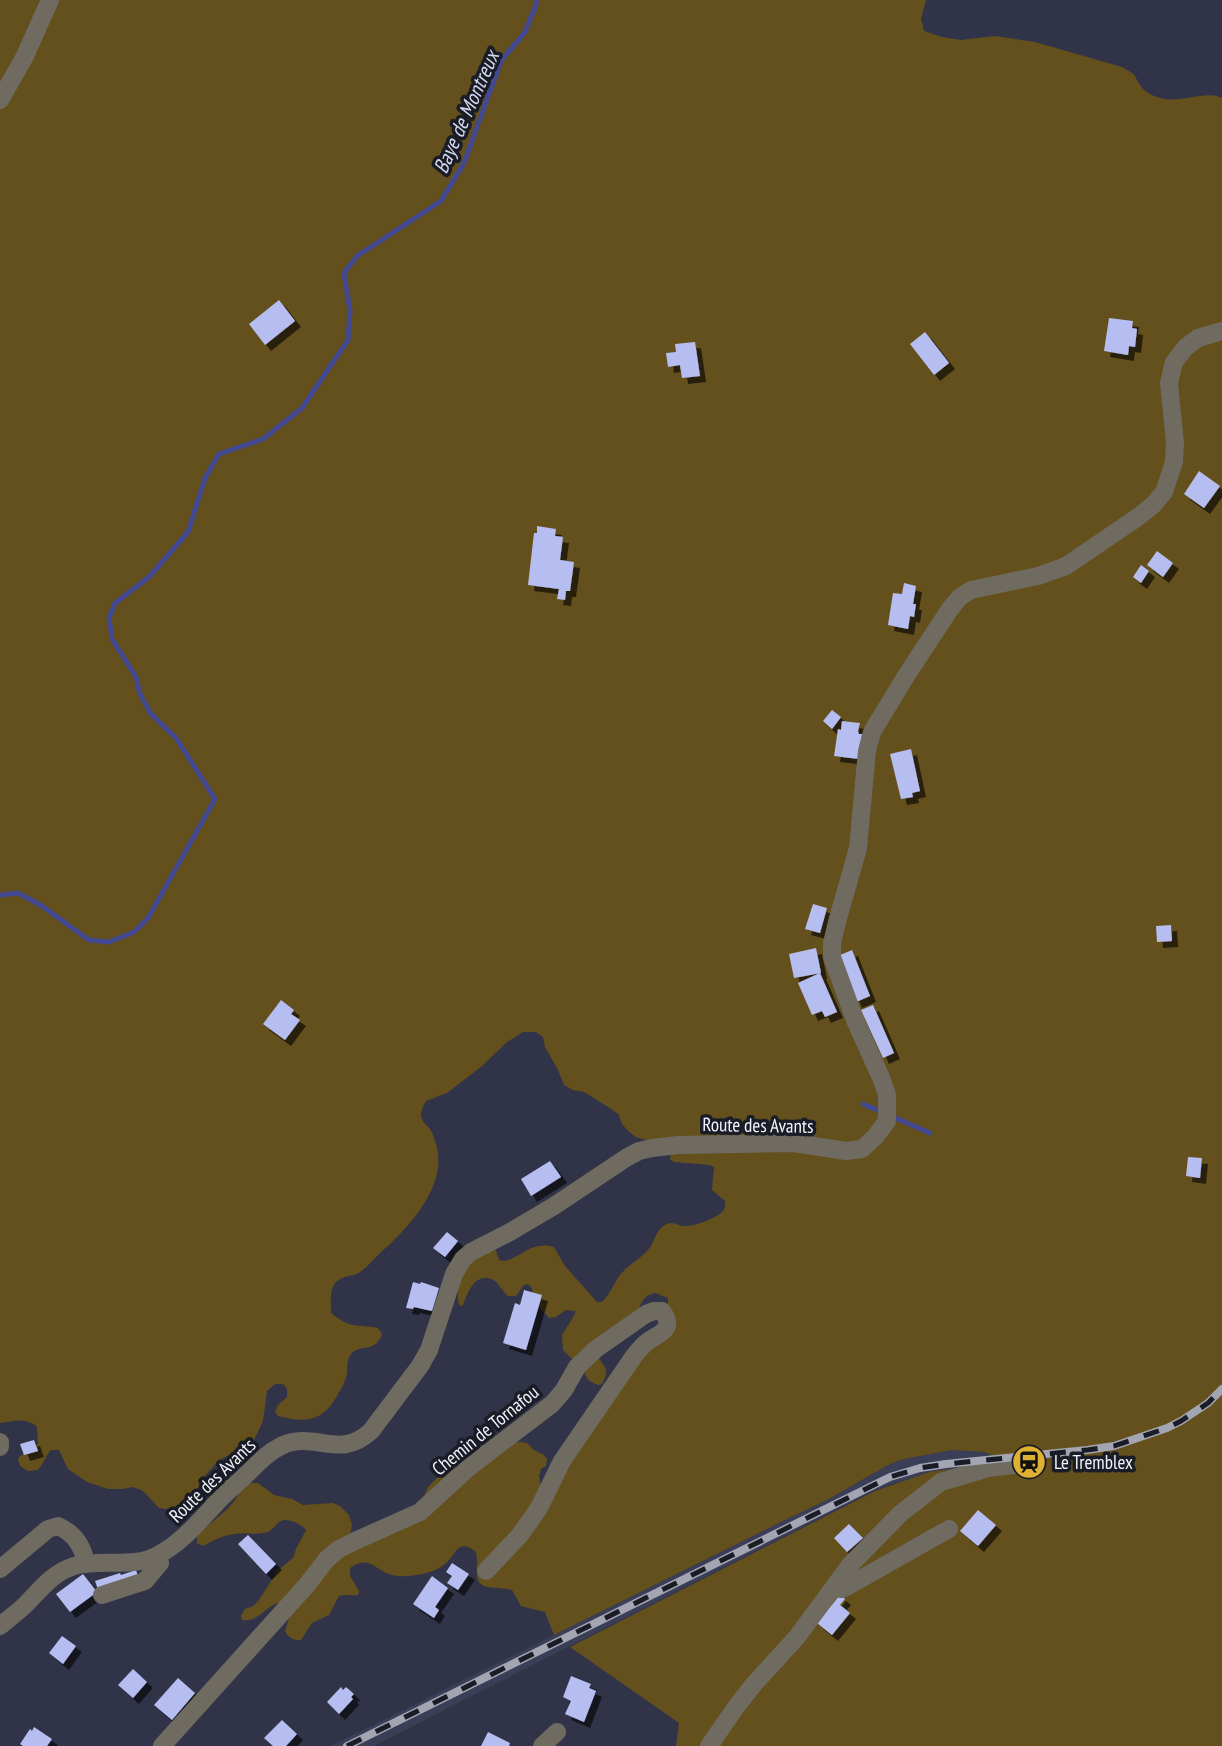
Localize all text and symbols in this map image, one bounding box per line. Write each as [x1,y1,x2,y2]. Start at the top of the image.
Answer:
water label: Baye de Montreux [427,44,506,177]
street label: Route des Avants [702,1112,814,1138]
street label: Chemin de Tornafou [427,1380,543,1480]
street label: Route des Avants [164,1433,260,1527]
station icon: Le Tremblex [1010,1443,1048,1481]
place label: Le Tremblex [1054,1450,1133,1474]

